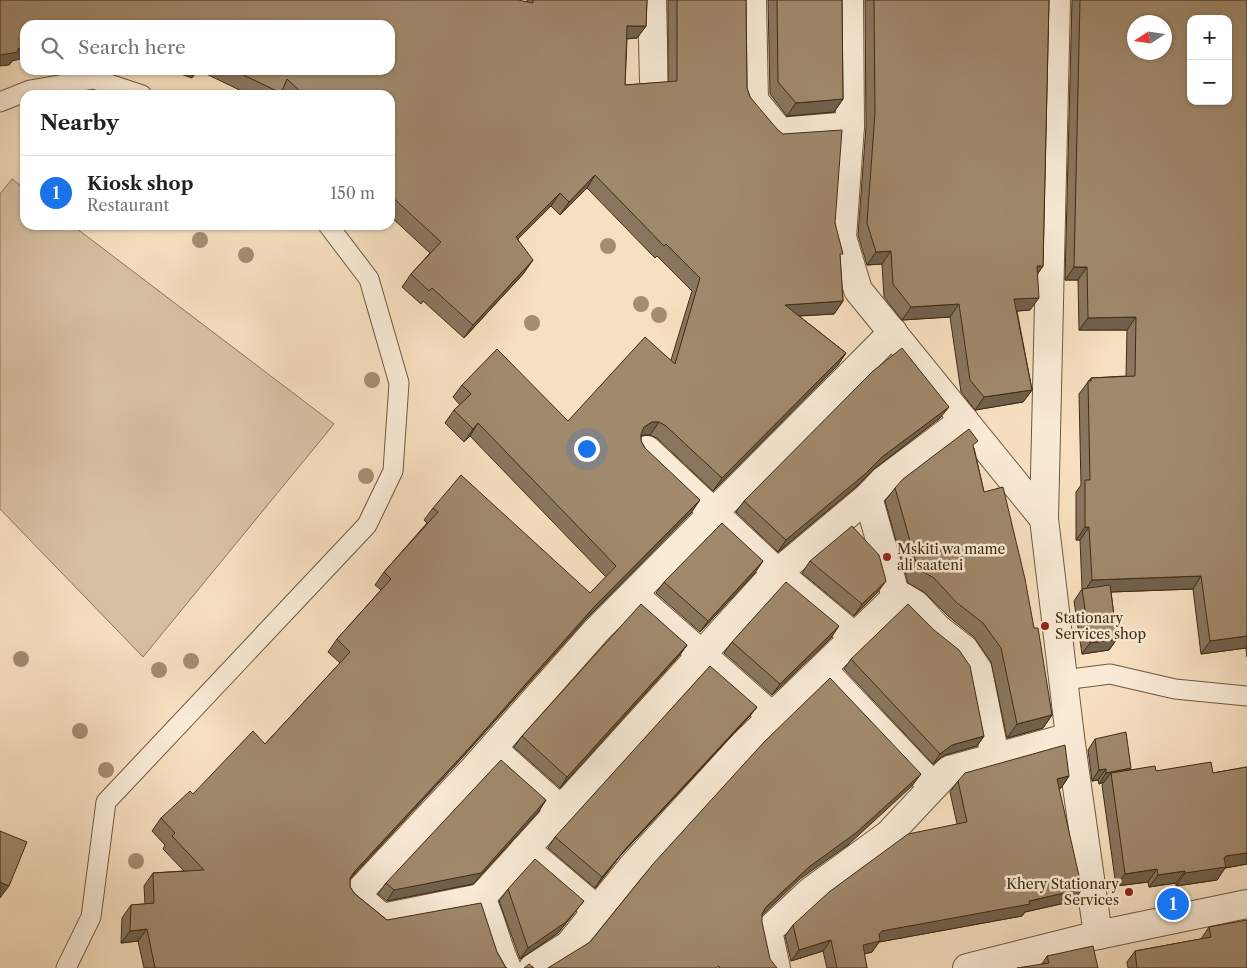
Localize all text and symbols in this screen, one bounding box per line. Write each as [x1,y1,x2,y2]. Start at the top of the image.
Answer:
north arrow [1127,15,1172,60]
map controls [1187,15,1232,105]
button: + [1187,15,1232,60]
search box [20,20,395,75]
icon: search [38,34,66,62]
text: Search here [78,36,186,59]
button: − [1187,60,1232,105]
text: Nearby [40,110,119,135]
text: Kiosk shop [87,172,193,195]
text: 1 [52,183,60,203]
text: 150 m [330,183,375,203]
text: Restaurant [87,195,169,215]
your location [574,436,600,462]
place label: Mskiti wa mame ali saateni [897,540,1006,574]
marker: Mskiti wa mame ali saateni [881,551,893,563]
place label: Stationary Services shop [1055,609,1146,643]
marker: Stationary Services shop [1039,620,1051,632]
place label: Khery Stationary Services [1006,875,1119,909]
pin: 1 [1157,885,1189,923]
marker: Khery Stationary Services [1123,886,1135,898]

